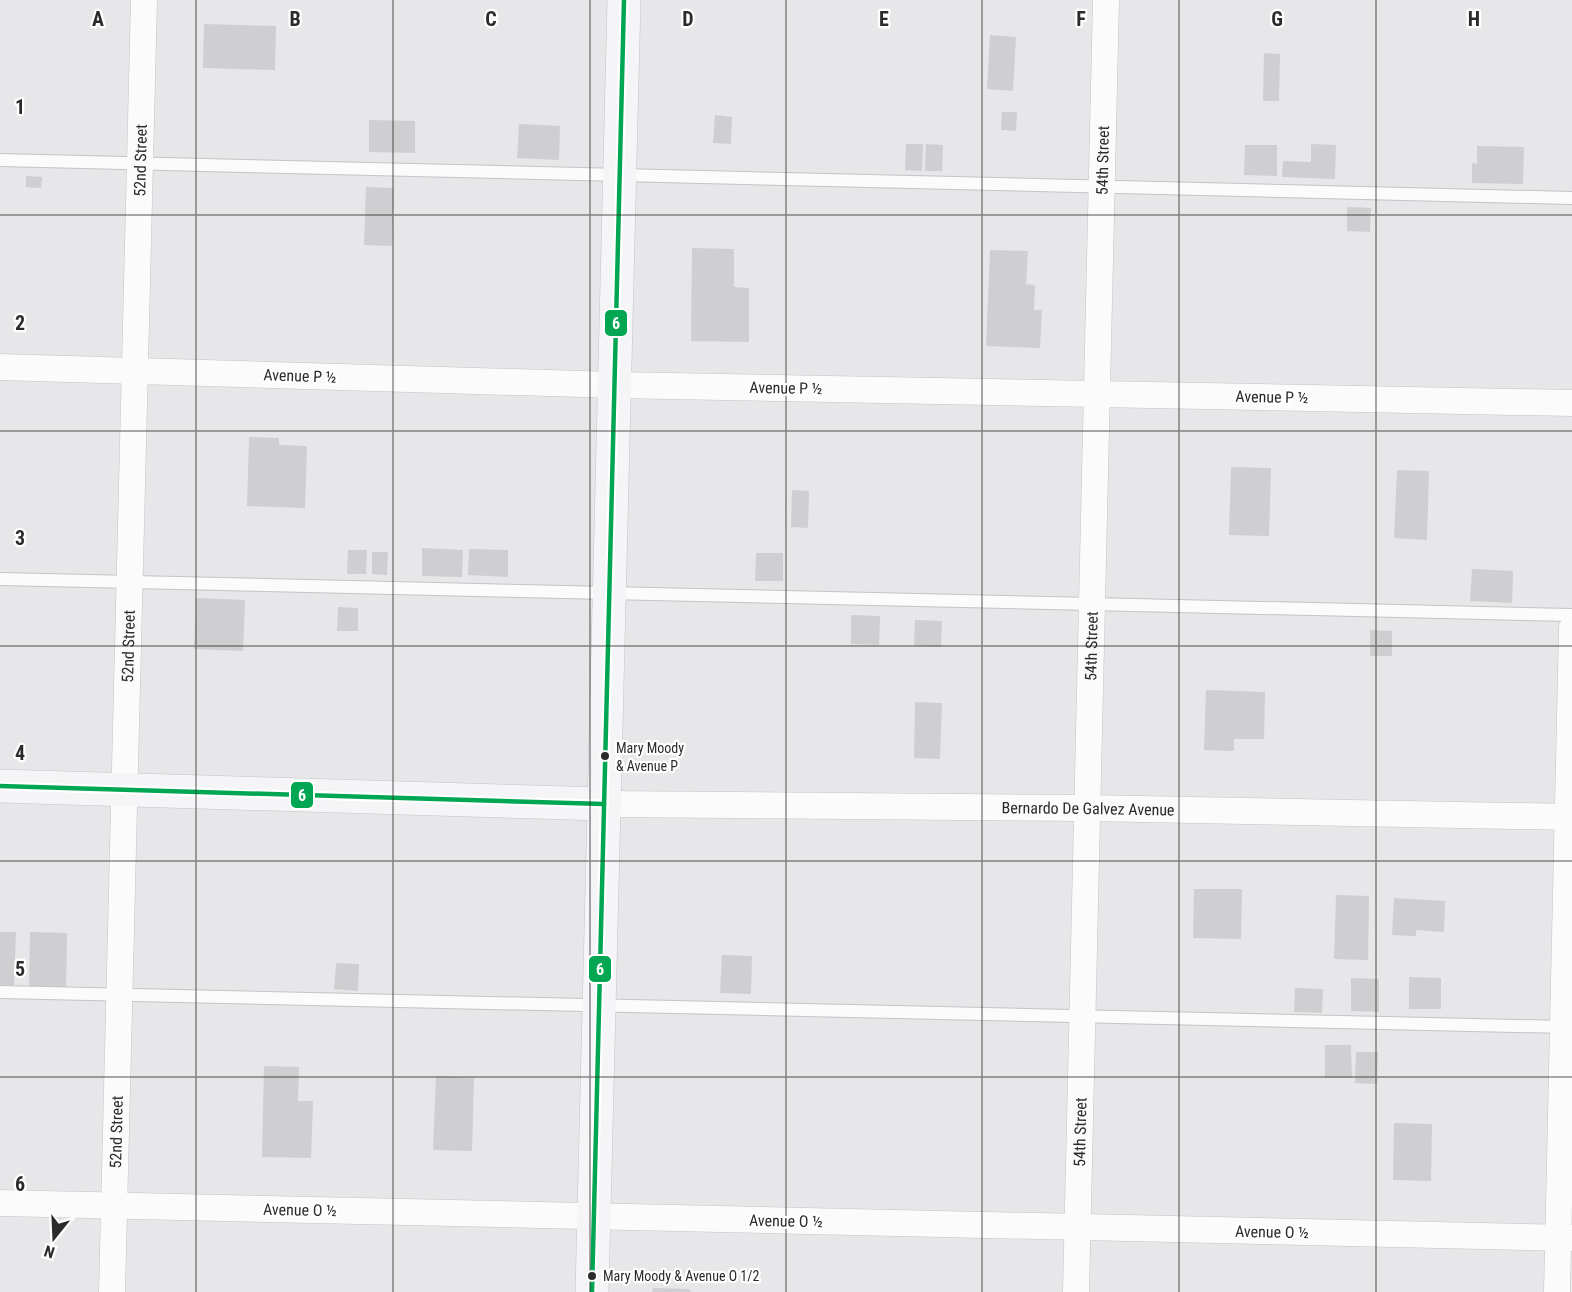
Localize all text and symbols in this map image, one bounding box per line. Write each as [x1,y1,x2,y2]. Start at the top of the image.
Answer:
text: A [92,7,104,31]
text: B [289,7,301,31]
text: C [485,7,497,31]
text: D [682,7,694,31]
text: E [879,7,889,31]
text: F [1076,7,1086,31]
text: G [1271,7,1283,31]
text: H [1468,7,1480,31]
text: 1 [15,95,25,119]
street label: 52nd Street [130,124,150,197]
street label: 54th Street [1092,125,1113,195]
line badge: 6 [604,309,628,337]
text: 2 [15,311,25,335]
text: 6 [612,314,620,333]
street label: Avenue P ½ [263,365,337,387]
street label: Avenue P ½ [749,378,823,398]
street label: Avenue P ½ [1235,387,1309,407]
text: 3 [15,526,25,550]
street label: 52nd Street [118,609,138,683]
street label: 54th Street [1081,611,1101,681]
place label: Mary Moody & Avenue P [616,740,684,774]
text: 4 [15,741,25,765]
marker: Mary Moody & Avenue P [599,750,611,762]
line badge: 6 [290,781,314,809]
text: 6 [298,786,306,805]
street label: Bernardo De Galvez Avenue [1001,798,1175,819]
line badge: 6 [588,955,612,983]
text: 5 [15,957,25,981]
text: 6 [596,960,604,979]
street label: 52nd Street [106,1095,126,1169]
street label: 54th Street [1069,1097,1090,1167]
text: 6 [15,1172,25,1196]
street label: Avenue O ½ [263,1200,337,1220]
north arrow [24,1208,84,1268]
street label: Avenue O ½ [749,1211,823,1231]
street label: Avenue O ½ [1235,1222,1309,1242]
text: N [42,1241,57,1262]
place label: Mary Moody & Avenue O 1/2 [603,1268,759,1284]
marker: Mary Moody & Avenue O 1/2 [586,1270,598,1282]

